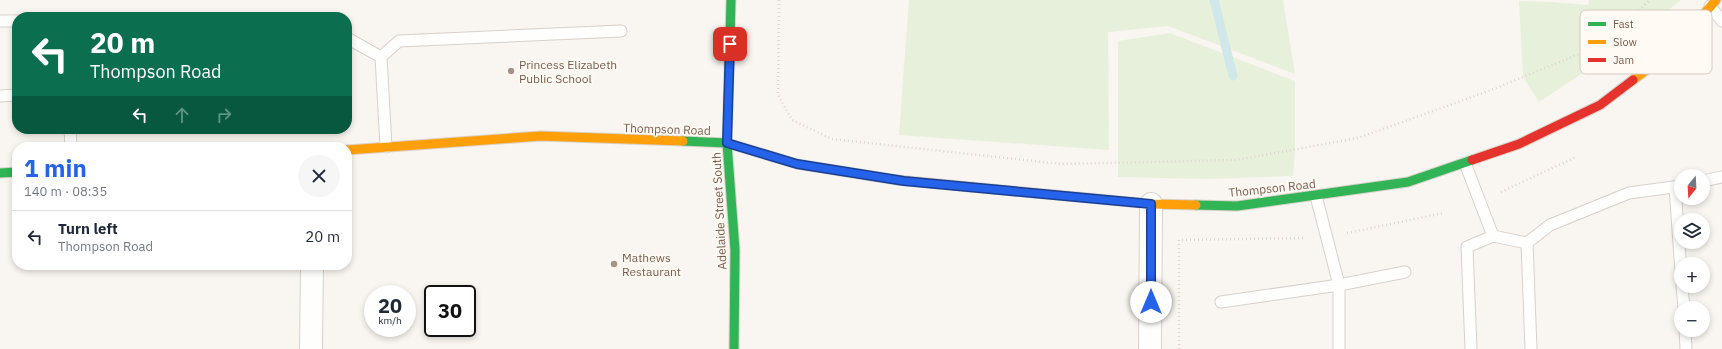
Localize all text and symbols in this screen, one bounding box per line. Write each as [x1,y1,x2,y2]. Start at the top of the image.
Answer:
legend [1580,10,1712,74]
text: Fast [1613,17,1634,31]
text: 20 m [90,24,155,61]
pin [713,27,747,61]
icon: left [24,28,76,80]
icon: arrive [719,33,741,55]
text: Slow [1613,35,1637,49]
text: Jam [1613,53,1634,67]
place label: Princess Elizabeth Public School [519,57,617,86]
text: Thompson Road [90,60,221,83]
marker: Princess Elizabeth Public School [506,66,516,76]
icon: left [129,104,151,126]
icon: ahead [171,104,193,126]
icon: right [213,104,235,126]
street label: Thompson Road [623,120,711,138]
text: 1 min [24,152,87,184]
street label: Adelaide Street South [708,152,730,270]
button: close [298,155,340,197]
north arrow [1674,169,1710,205]
map controls [1674,169,1710,337]
street label: Thompson Road [1228,176,1316,200]
text: 140 m · 08:35 [24,183,107,200]
button: layers [1674,213,1710,249]
text: Turn left [58,219,118,238]
icon: left [24,226,46,248]
text: 20 m [305,227,340,246]
text: Thompson Road [58,238,153,255]
place label: Mathews Restaurant [622,250,681,279]
button: + [1674,257,1710,293]
marker: Mathews Restaurant [609,259,619,269]
position arrow [1130,281,1172,323]
speed limit sign: 30 [424,285,476,337]
text: 20 [378,292,402,319]
button: − [1674,301,1710,337]
text: km/h [378,314,402,327]

